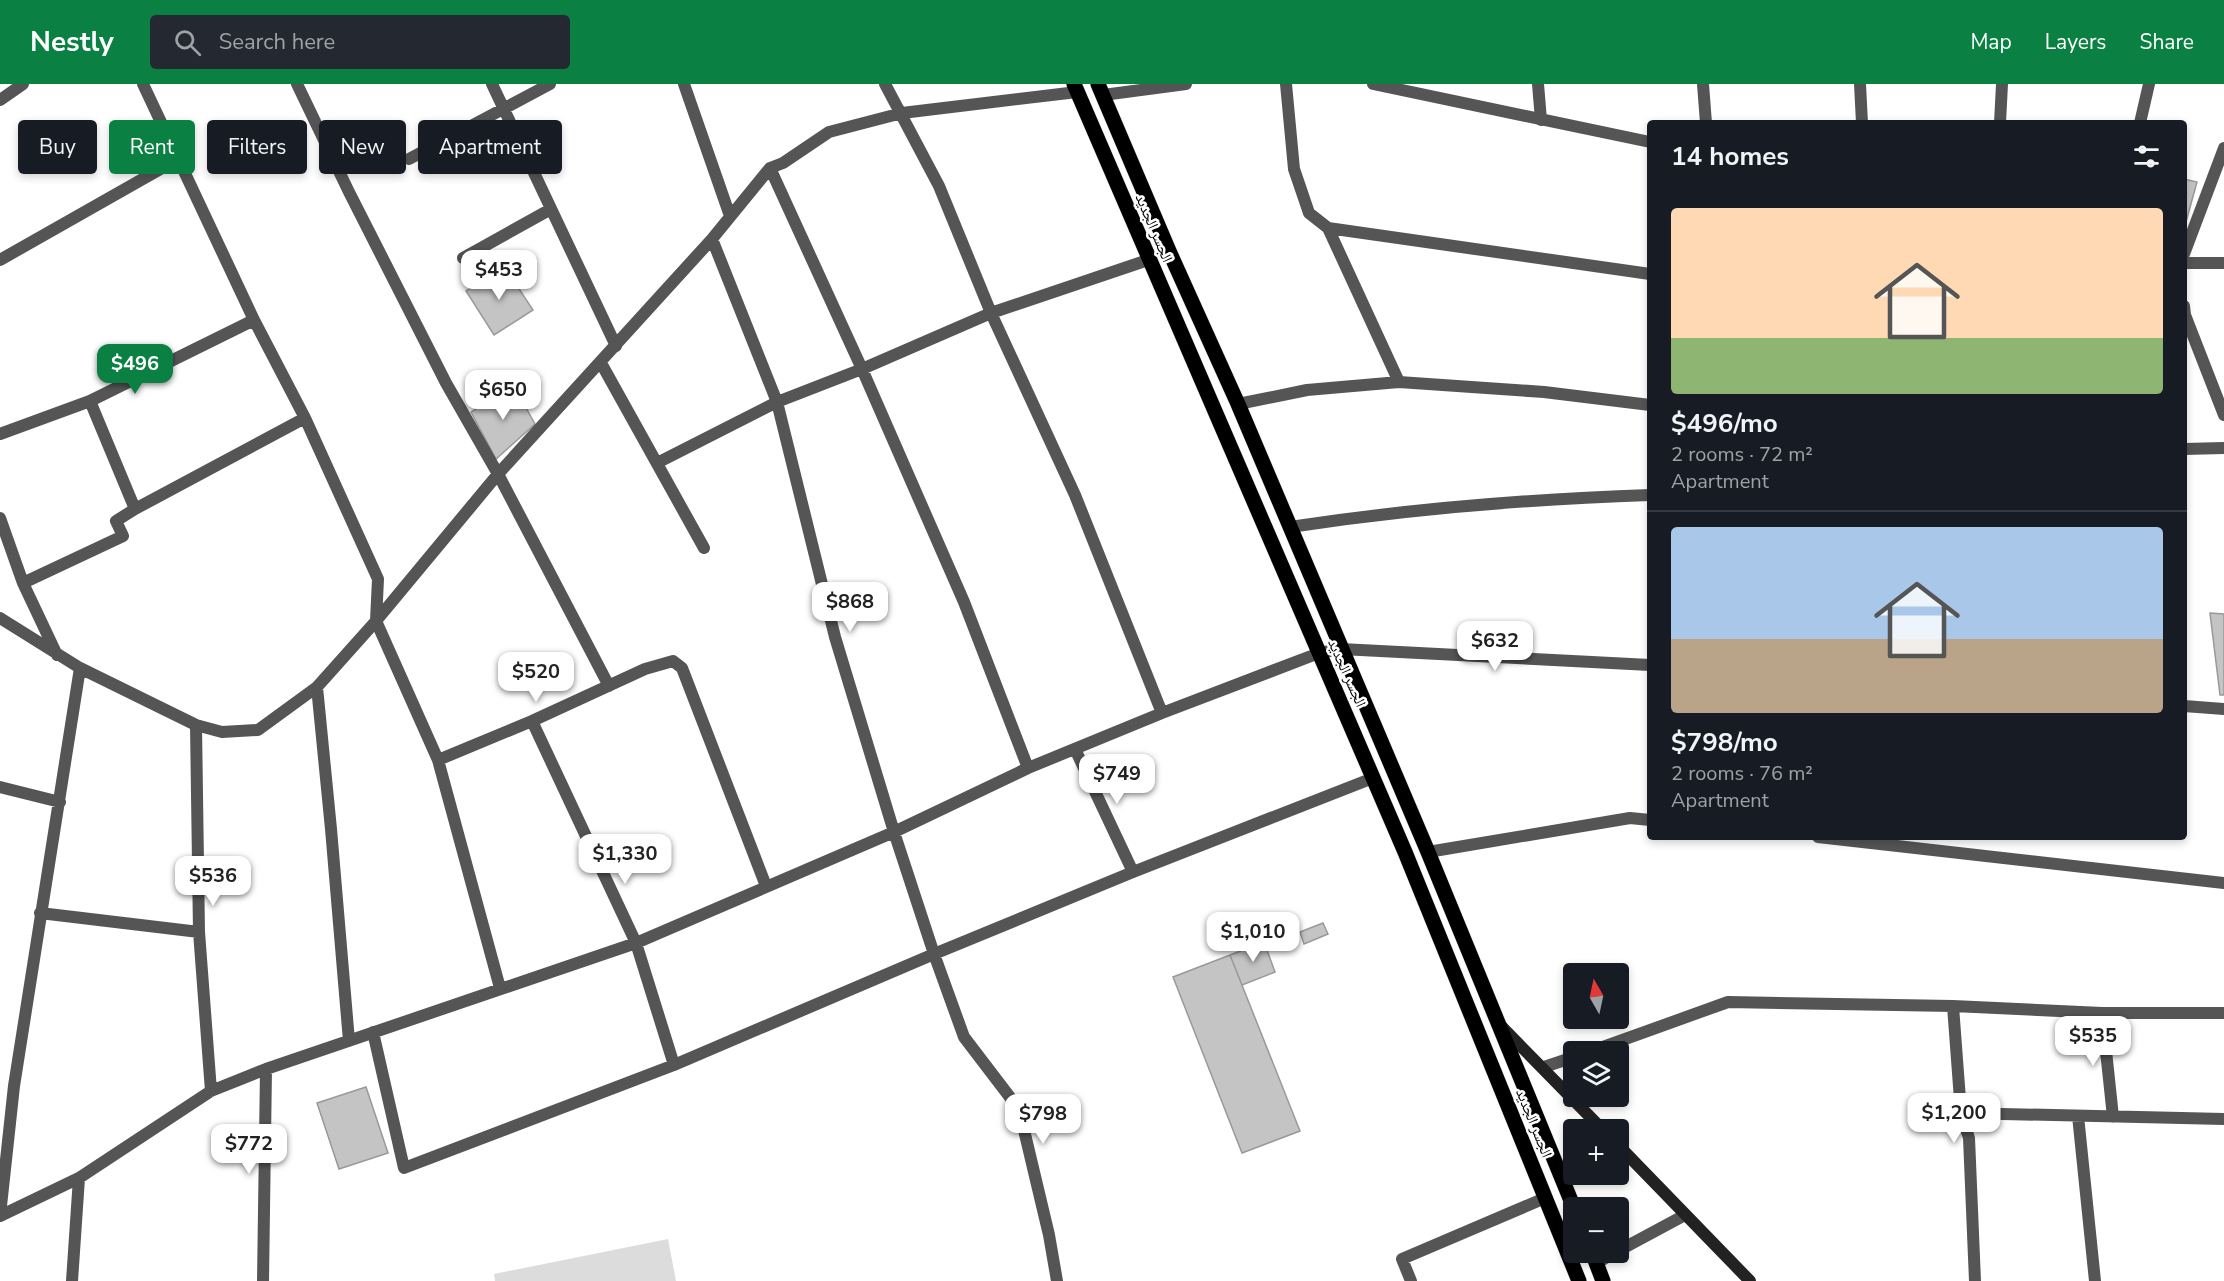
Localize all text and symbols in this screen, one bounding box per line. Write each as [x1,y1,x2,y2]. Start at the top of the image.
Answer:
search box [150,15,570,69]
text: Nestly [30,23,114,61]
icon: search [171,26,204,59]
text: Search here [219,27,335,57]
text: Map [1970,28,2012,56]
text: Layers [2045,28,2106,56]
text: Share [2139,28,2194,56]
chip: Buy [18,120,97,174]
chip: Rent [109,120,195,174]
chip: Filters [207,120,307,174]
chip: New [319,120,406,174]
chip: Apartment [418,120,562,174]
text: 14 homes [1671,139,1789,174]
icon: filters [2130,140,2163,173]
street label: الجسر الجديد [1131,191,1177,265]
icon: home [1863,247,1971,355]
pin: $453 [463,250,535,301]
text: $453 [475,256,523,283]
pin: $496 [99,344,171,395]
text: $496 [111,350,159,377]
pin: $650 [467,370,539,421]
text: $650 [479,376,527,403]
text: $496/mo [1671,406,1778,441]
text: 2 rooms · 72 m² [1671,441,1813,468]
text: Apartment [1671,468,1769,495]
icon: home [1863,566,1971,674]
pin: $868 [814,582,886,633]
text: $868 [826,588,874,615]
pin: $632 [1459,621,1531,672]
text: $632 [1471,627,1519,654]
street label: الجسر الجديد [1323,636,1371,710]
pin: $520 [500,652,572,703]
text: $520 [512,658,560,685]
text: $798/mo [1671,725,1778,760]
pin: $749 [1081,754,1153,805]
text: $749 [1093,760,1141,787]
text: 2 rooms · 76 m² [1671,760,1813,787]
text: Apartment [1671,787,1769,814]
pin: $1,330 [576,834,674,885]
text: $1,330 [593,840,657,867]
pin: $536 [177,856,249,907]
text: $536 [189,862,237,889]
pin: $1,010 [1204,912,1302,963]
text: $1,010 [1221,918,1285,945]
north arrow [1563,963,1629,1029]
map controls [1563,963,1629,1263]
pin: $535 [2057,1016,2129,1067]
text: $535 [2069,1022,2117,1049]
button: layers [1563,1041,1629,1107]
street label: الجسر الجديد [1511,1086,1557,1160]
pin: $1,200 [1905,1093,2003,1144]
pin: $798 [1007,1094,1079,1145]
text: $1,200 [1922,1099,1986,1126]
text: $798 [1019,1100,1067,1127]
button: + [1563,1119,1629,1185]
pin: $772 [213,1124,285,1175]
text: $772 [225,1130,273,1157]
button: − [1563,1197,1629,1263]

